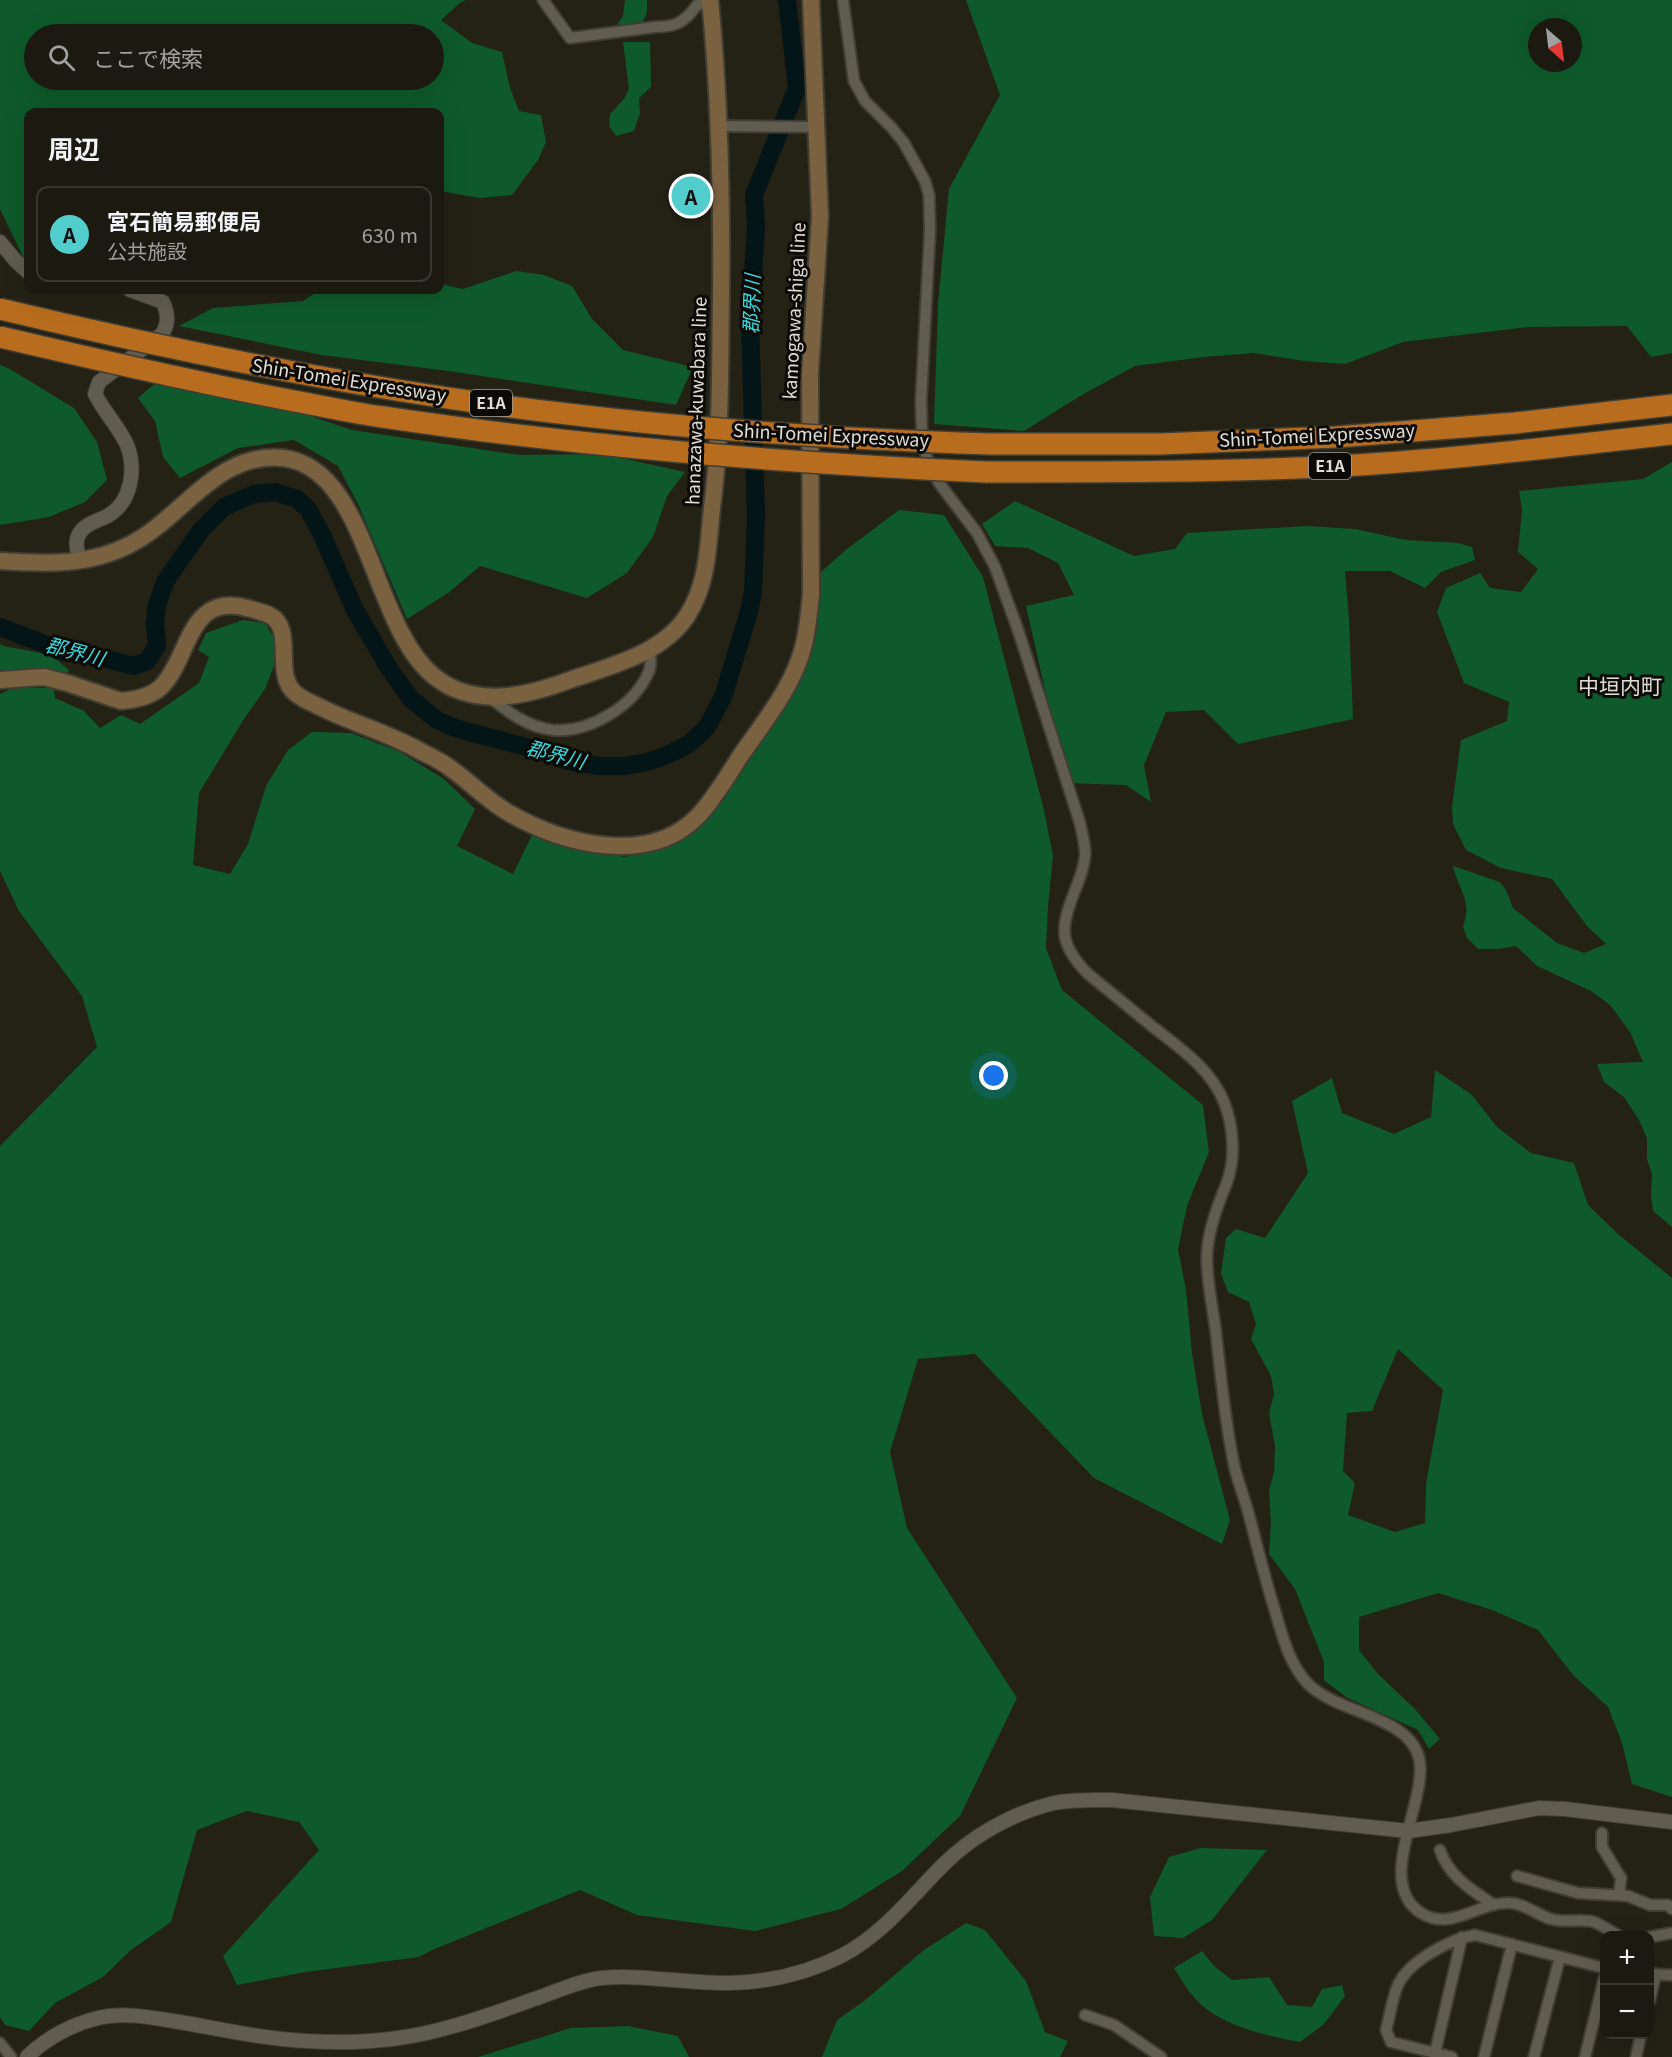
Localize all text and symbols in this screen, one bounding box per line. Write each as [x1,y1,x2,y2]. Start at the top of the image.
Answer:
north arrow [1528,18,1582,72]
search box [24,24,444,90]
icon: search [45,41,78,74]
text: ここで検索 [93,41,203,73]
text: 周辺 [48,129,100,166]
pin: A [672,174,710,218]
text: 宮石簡易郵便局 [107,204,261,236]
text: A [63,220,76,249]
text: 630 m [362,220,418,249]
street label: kamogawa-shiga line [775,222,811,400]
text: 公共施設 [107,236,187,265]
water label: 郡界川 [735,271,766,334]
street label: hanazawa-kuwabara line [678,296,712,505]
street label: Shin-Tomei Expressway [250,351,449,407]
road number: E1A [470,390,512,416]
street label: Shin-Tomei Expressway [733,416,930,452]
street label: Shin-Tomei Expressway [1218,416,1416,452]
road number: E1A [1309,453,1351,479]
water label: 郡界川 [43,629,110,673]
district label: 中垣内町 [1578,670,1662,700]
water label: 郡界川 [524,732,591,776]
your location [979,1061,1008,1090]
map controls [1600,1931,1654,2039]
button: + [1600,1931,1654,1985]
button: − [1600,1985,1654,2039]

